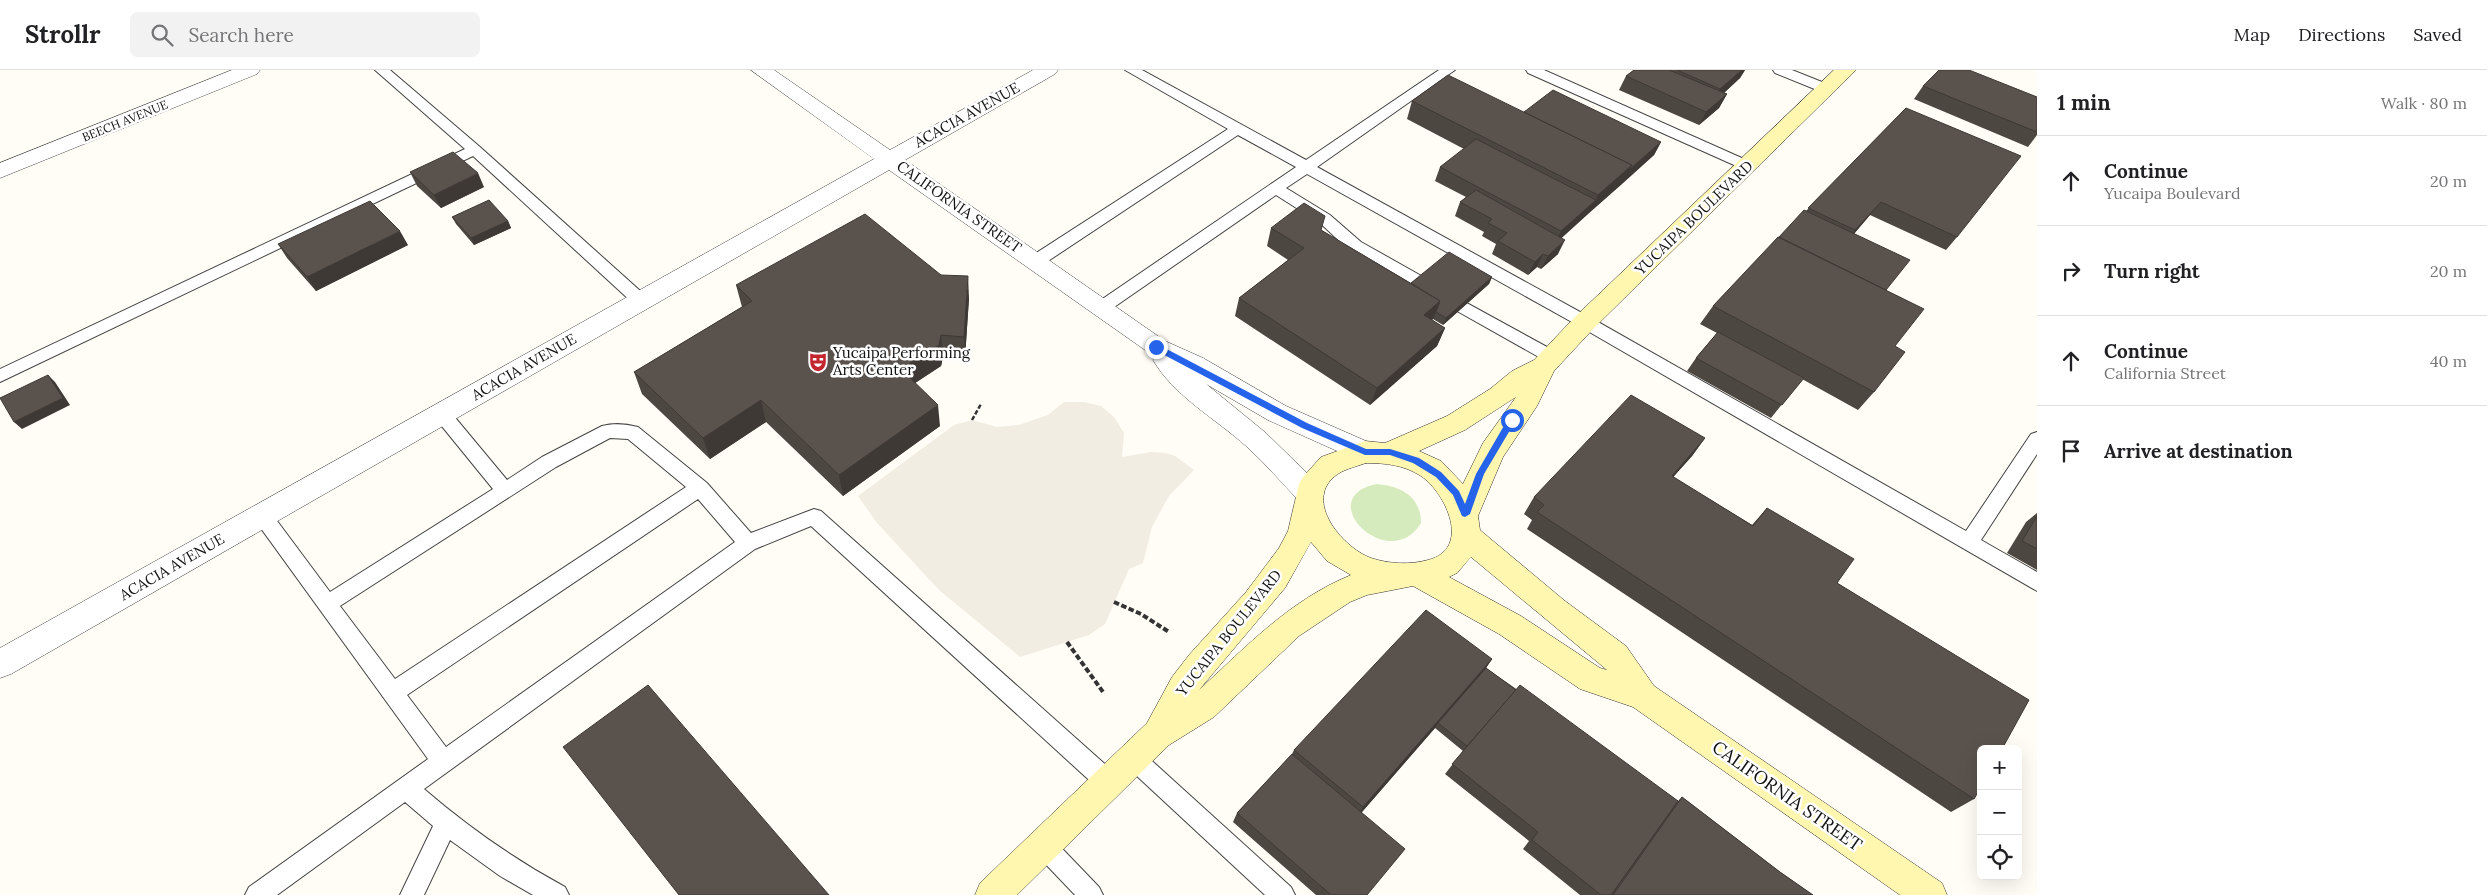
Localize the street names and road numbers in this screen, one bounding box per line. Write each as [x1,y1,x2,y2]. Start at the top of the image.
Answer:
street label: ACACIA AVENUE [910,78,1023,152]
street label: BEECH AVENUE [80,97,170,145]
street label: CALIFORNIA STREET [893,156,1026,257]
street label: YUCAIPA BOULEVARD [1630,156,1757,280]
street label: ACACIA AVENUE [467,329,580,405]
street label: ACACIA AVENUE [115,529,228,605]
street label: YUCAIPA BOULEVARD [1171,566,1285,700]
street label: CALIFORNIA STREET [1708,735,1867,856]

